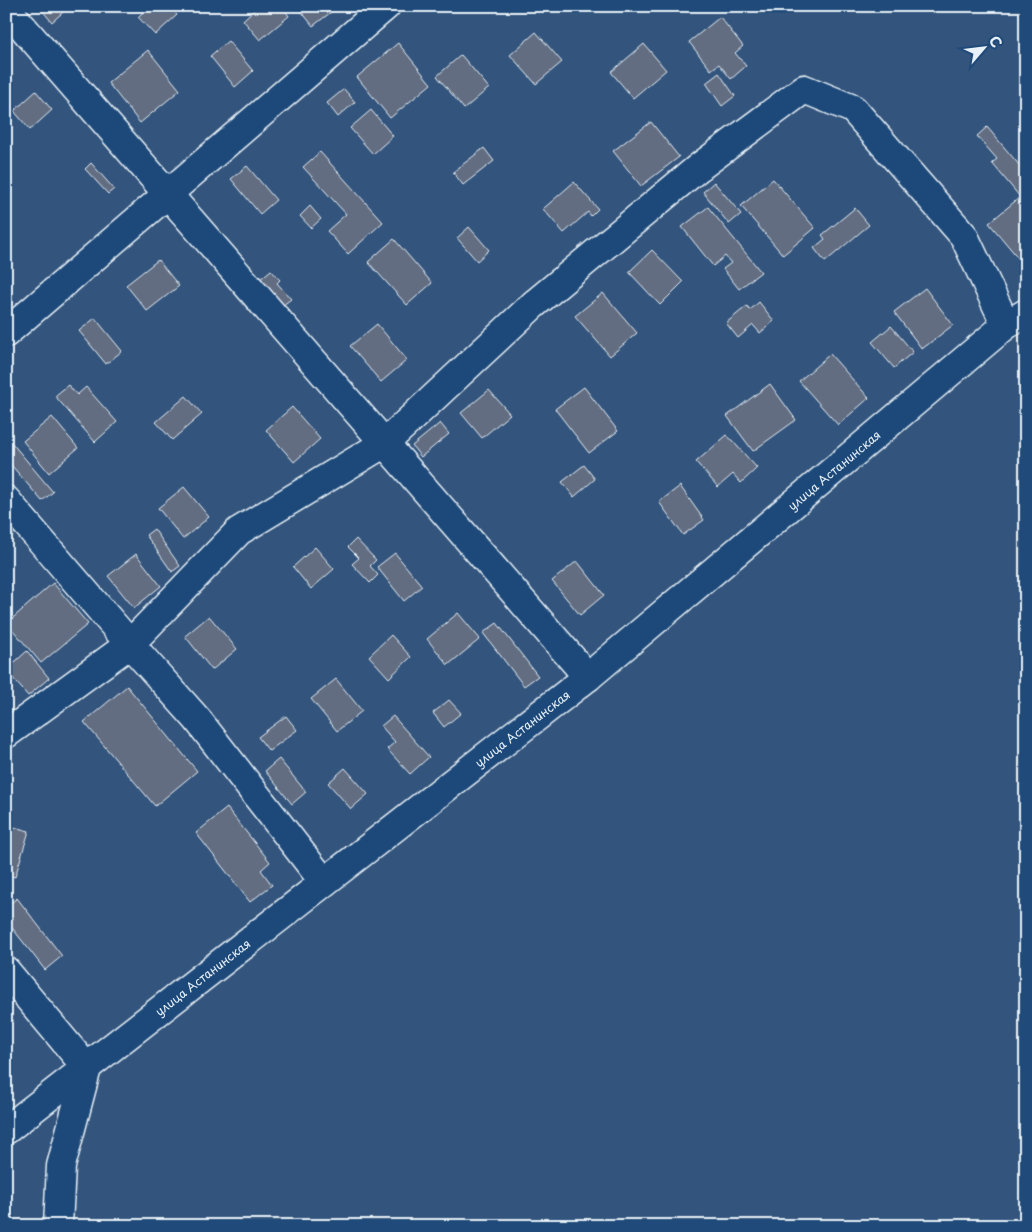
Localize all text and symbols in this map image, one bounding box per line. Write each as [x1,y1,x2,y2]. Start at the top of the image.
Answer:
north arrow [960,22,1010,72]
text: С [984,32,1008,51]
street label: улица Астанинская [784,426,884,514]
street label: улица Астанинская [471,685,574,771]
street label: улица Астанинская [151,934,254,1020]

